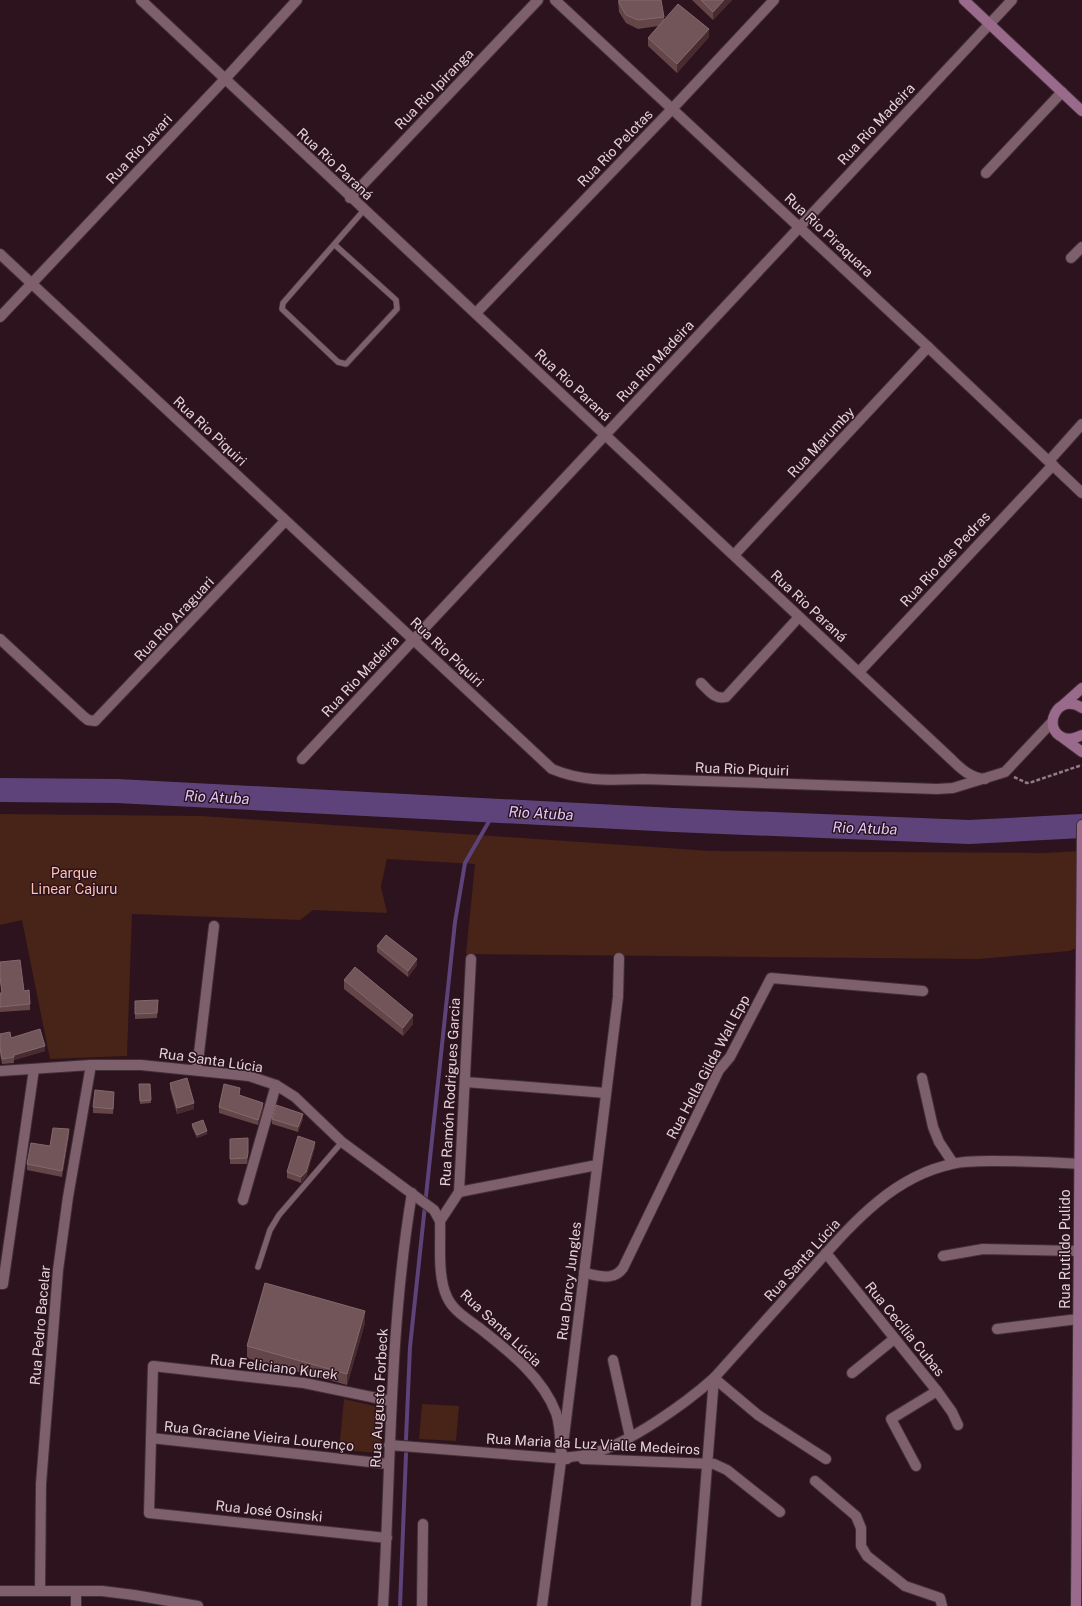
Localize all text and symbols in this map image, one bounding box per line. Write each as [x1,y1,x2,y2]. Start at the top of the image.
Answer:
street label: Rua Rio Ipiranga [391,45,477,133]
street label: Rua Rio Madeira [834,80,918,168]
street label: Rua Rio Pelotas [574,106,656,190]
street label: Rua Rio Javari [103,111,175,187]
street label: Rua Rio Paraná [294,125,376,203]
street label: Rua Rio Piraquara [781,190,877,280]
street label: Rua Rio Madeira [613,317,697,405]
street label: Rua Rio Paraná [532,346,614,424]
street label: Rua Rio Piquiri [170,393,250,469]
street label: Rua Marumby [784,403,858,480]
street label: Rua Rio das Pedras [897,508,993,610]
street label: Rua Rio Paraná [768,567,850,645]
street label: Rua Rio Araguari [131,574,217,664]
street label: Rua Rio Piquiri [407,614,487,690]
street label: Rua Rio Madeira [318,632,402,720]
street label: Rua Rio Piquiri [695,759,789,779]
water label: Rio Atuba [184,787,250,807]
water label: Rio Atuba [508,803,574,823]
water label: Rio Atuba [832,818,898,838]
park label: Parque Linear Cajuru [31,865,117,897]
street label: Rua Hella Gilda Wall Epp [663,992,753,1142]
street label: Rua Ramón Rodrigues Garcia [437,997,463,1187]
street label: Rua Santa Lúcia [158,1045,264,1075]
street label: Rua Rutildo Pulido [1057,1189,1073,1309]
street label: Rua Santa Lúcia [761,1216,843,1304]
street label: Rua Darcy Jungles [554,1221,584,1341]
street label: Rua Pedro Bacelar [27,1264,53,1386]
street label: Rua Cecília Cubas [862,1279,948,1379]
street label: Rua Santa Lúcia [457,1286,545,1370]
street label: Rua Augusto Forbeck [367,1328,391,1468]
street label: Rua Feliciano Kurek [209,1351,339,1383]
street label: Rua Graciane Vieira Lourenço [163,1418,355,1454]
street label: Rua Maria da Luz Vialle Medeiros [486,1430,700,1458]
street label: Rua José Osinski [215,1497,323,1525]

